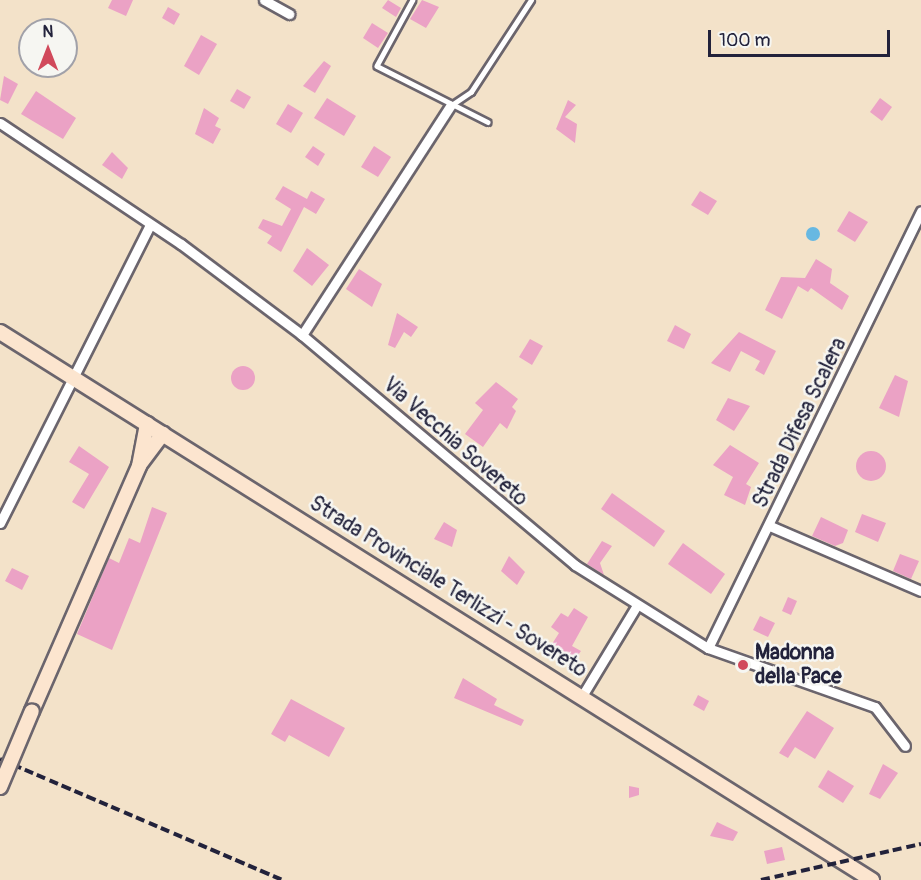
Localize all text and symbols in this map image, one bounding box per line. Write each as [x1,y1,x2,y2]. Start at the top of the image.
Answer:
north arrow [18,18,78,78]
scale bar [711,18,892,56]
text: N [43,22,53,42]
text: 100 m [719,29,771,52]
street label: Strada Difesa Scalera [748,334,852,512]
street label: Via Vecchia Sovereto [377,372,533,512]
street label: Strada Provinciale Terlizzi - Sovereto [305,491,591,683]
place label: Madonna della Pace [755,640,842,690]
marker: Madonna della Pace [736,658,750,672]

